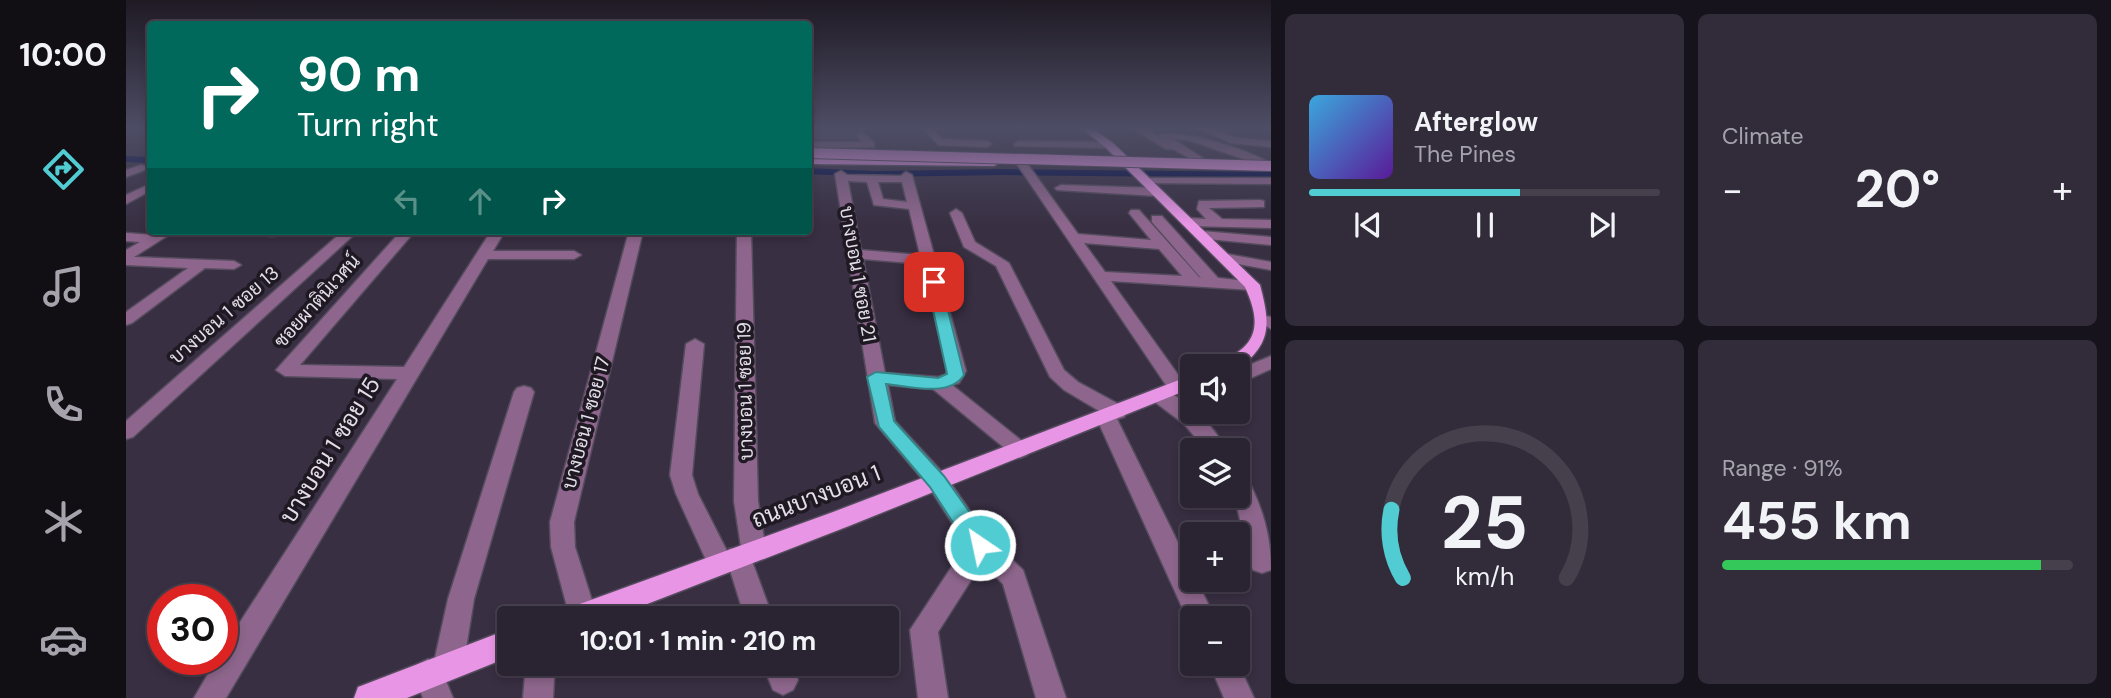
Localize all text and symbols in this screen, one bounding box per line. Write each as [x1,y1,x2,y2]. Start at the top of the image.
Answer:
text: 10:00 [19,34,107,76]
text: 90 m [297,42,420,106]
icon: right [182,49,273,140]
text: Turn right [297,104,439,146]
text: Afterglow [1414,105,1538,139]
text: Climate [1722,121,1804,151]
text: The Pines [1414,139,1516,169]
icon: directions [39,145,88,194]
text: 20° [1855,155,1940,223]
text: − [1722,165,1743,215]
text: + [2052,165,2073,215]
icon: left [388,182,426,220]
icon: ahead [461,182,499,220]
icon: right [534,182,572,220]
street label: บางบอน 1 ซอย 21 [834,204,882,344]
icon: previous [1349,206,1387,244]
icon: pause [1466,206,1504,244]
icon: next [1583,206,1621,244]
street label: ซอยผาตินิเวศน์ [268,249,366,353]
pin [904,252,964,312]
street label: บางบอน 1 ซอย 13 [164,260,284,370]
icon: music [39,262,88,311]
icon: arrive [915,263,953,301]
street label: บางบอน 1 ซอย 19 [731,322,759,460]
street label: บางบอน 1 ซอย 17 [556,354,616,492]
map controls [1180,354,1250,676]
button: sound [1180,354,1250,424]
street label: บางบอน 1 ซอย 15 [273,371,387,529]
icon: phone [39,380,88,429]
button: layers [1180,438,1250,508]
text: Range · 91% [1722,453,1843,483]
street label: ถนนบางบอน 1 [747,458,885,534]
text: 25 [1441,476,1528,571]
text: 455 km [1722,487,1912,555]
icon: climate [39,497,88,546]
position arrow [943,508,1017,582]
button: + [1180,522,1250,592]
text: km/h [1455,560,1514,593]
speed limit sign: 30 [147,584,238,675]
button: − [1180,606,1250,676]
icon: car [39,615,88,664]
text: 10:01 · 1 min · 210 m [580,624,816,658]

